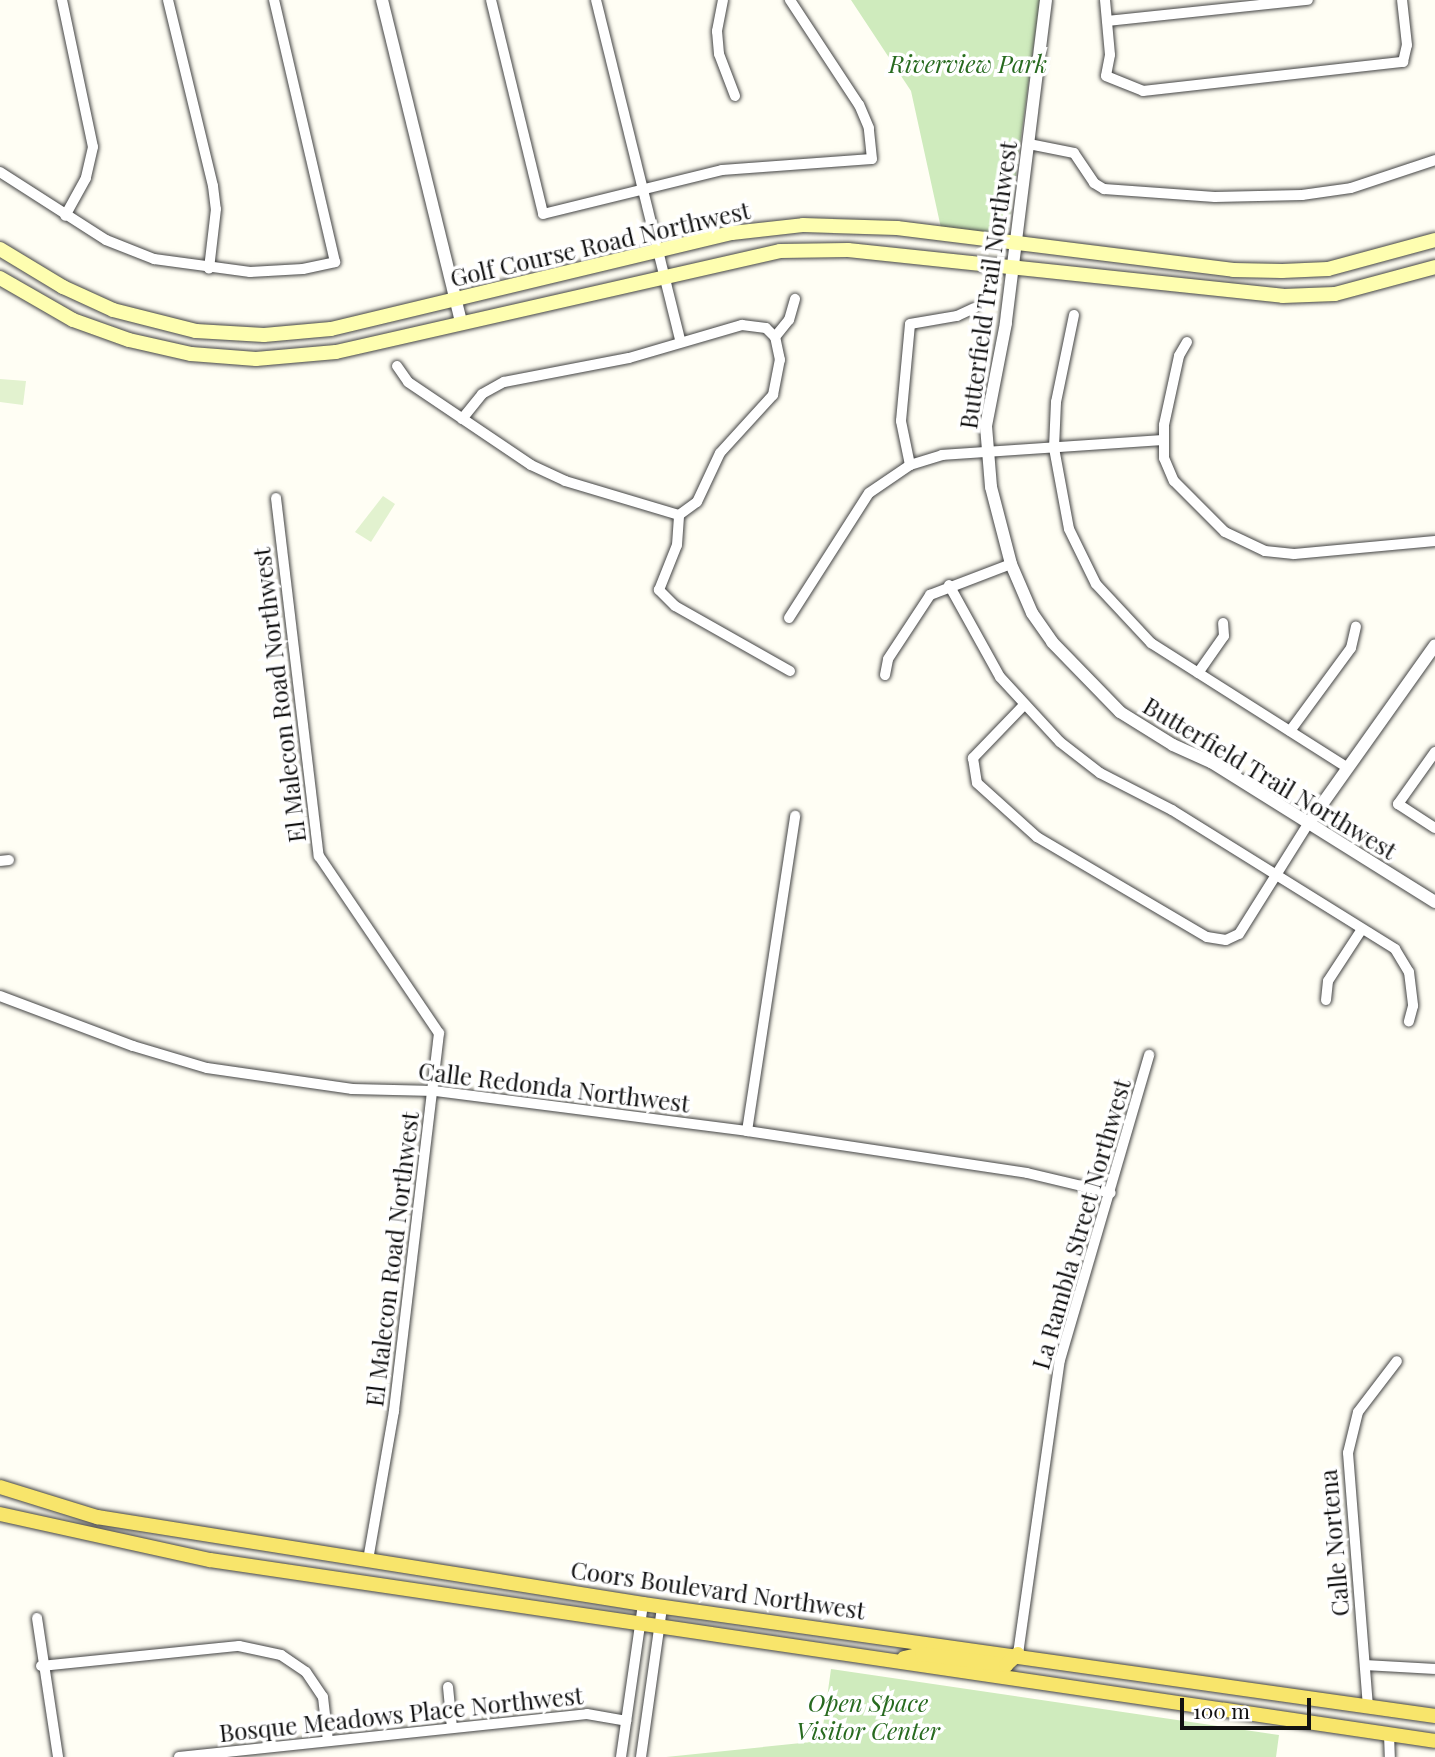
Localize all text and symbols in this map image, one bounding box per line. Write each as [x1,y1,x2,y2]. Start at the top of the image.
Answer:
park label: Riverview Park [889,50,1047,78]
street label: Butterfield Trail Northwest [953,139,1023,431]
street label: Golf Course Road Northwest [447,195,753,293]
street label: El Malecon Road Northwest [247,546,311,844]
street label: Butterfield Trail Northwest [1138,691,1402,865]
street label: Calle Redonda Northwest [417,1056,691,1118]
street label: La Rambla Street Northwest [1026,1075,1136,1373]
street label: El Malecon Road Northwest [360,1110,424,1408]
street label: Calle Nortena [1313,1468,1355,1618]
street label: Coors Boulevard Northwest [569,1555,867,1625]
street label: Bosque Meadows Place Northwest [218,1681,584,1747]
scale bar [1183,1684,1314,1728]
park label: Open Space Visitor Center [796,1689,940,1745]
text: 100 m [1193,1696,1250,1724]

